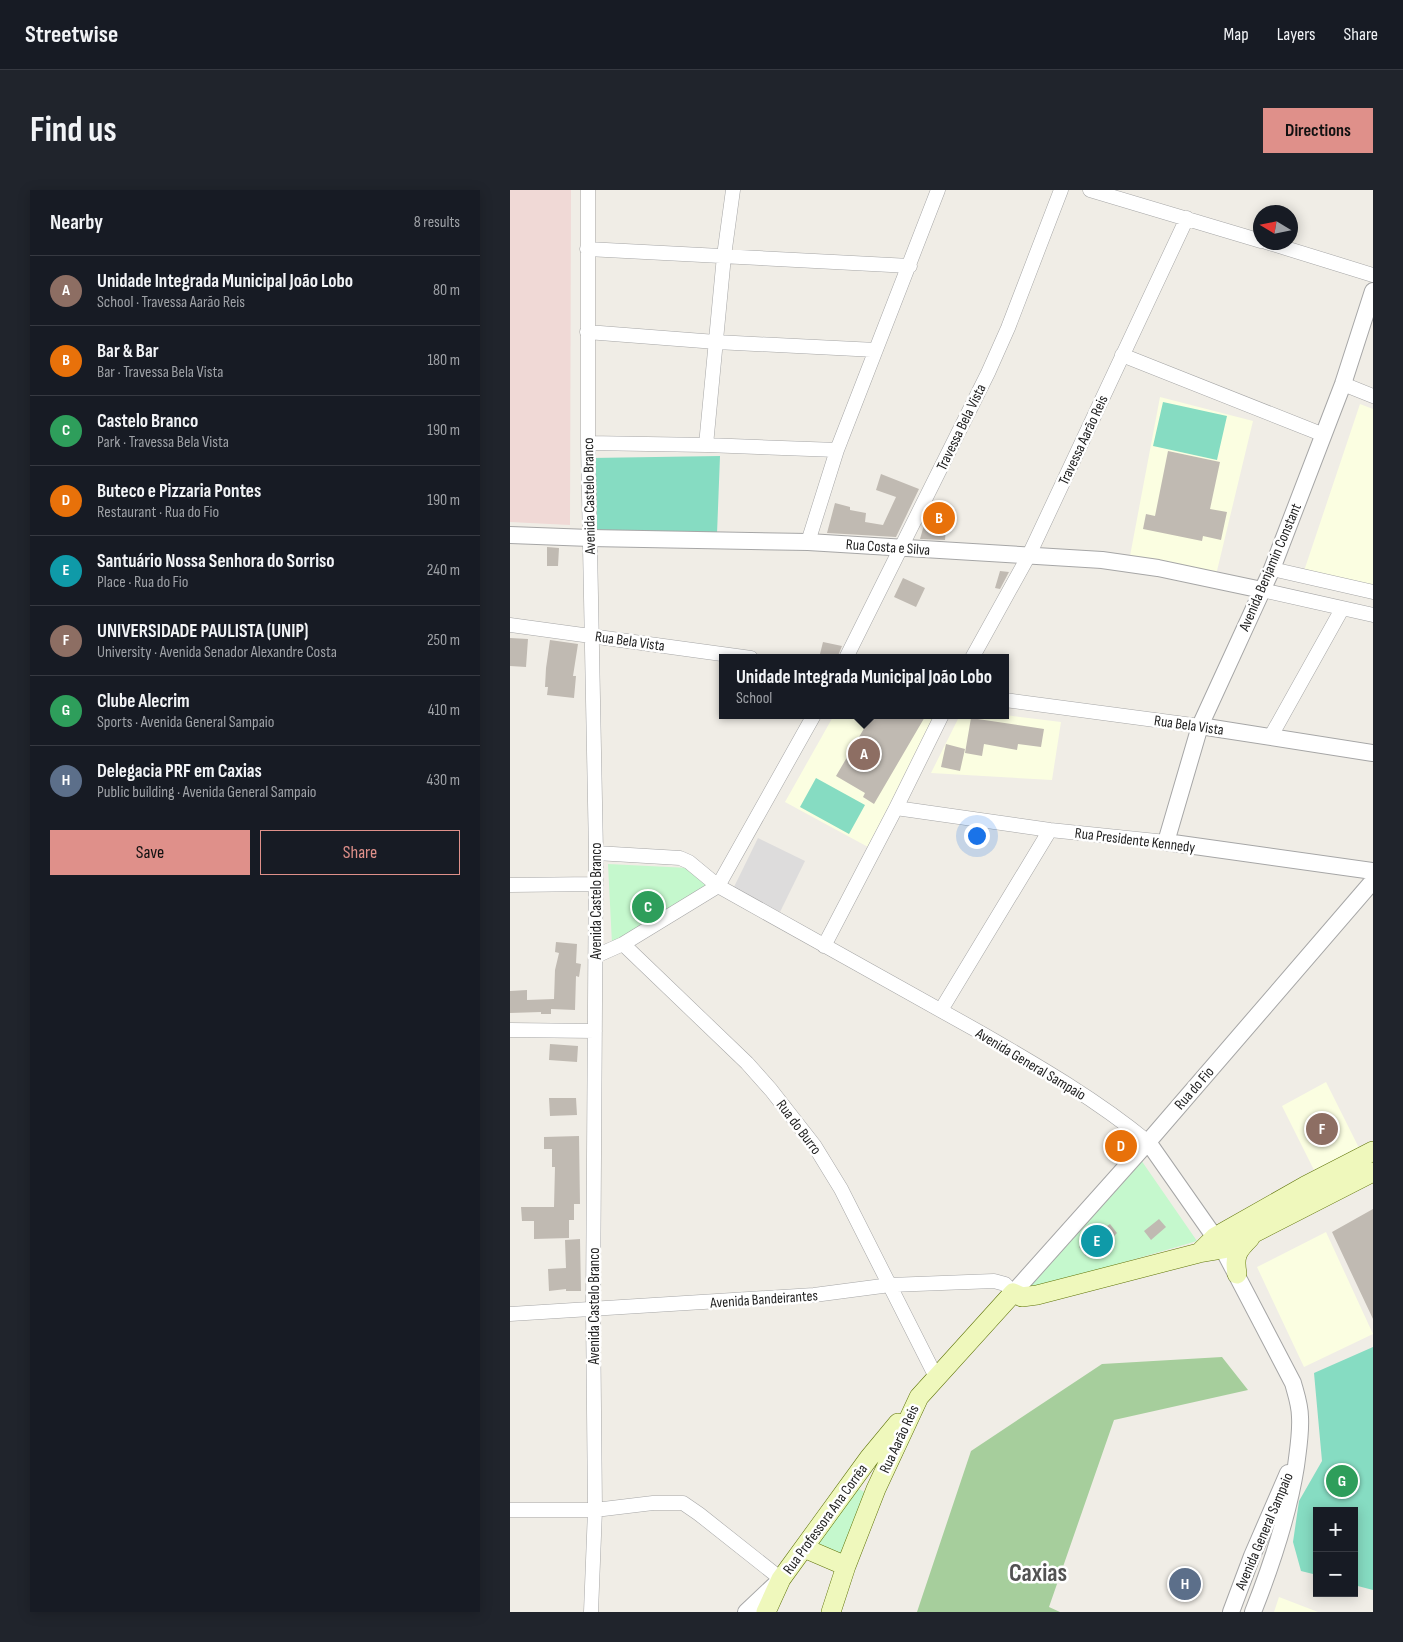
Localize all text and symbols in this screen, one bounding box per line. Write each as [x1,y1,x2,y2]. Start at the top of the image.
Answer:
text: Streetwise [25,20,118,49]
text: Map [1224,24,1249,45]
text: Layers [1277,24,1316,45]
text: Share [1344,24,1378,45]
button: Directions [1263,108,1373,153]
text: Find us [30,109,117,152]
north arrow [1253,205,1298,250]
text: Nearby [50,210,103,235]
text: 8 results [414,213,460,232]
text: Unidade Integrada Municipal João Lobo [97,270,353,293]
text: A [62,281,70,300]
text: 80 m [433,281,460,300]
text: School · Travessa Aarão Reis [97,293,245,312]
text: Bar & Bar [97,340,159,363]
text: B [62,351,70,370]
text: 180 m [427,351,460,370]
text: Bar · Travessa Bela Vista [97,363,223,382]
street label: Travessa Bela Vista [932,381,991,474]
street label: Travessa Aarão Reis [1054,392,1113,488]
text: Castelo Branco [97,410,198,433]
text: C [62,421,70,440]
text: 190 m [427,421,460,440]
text: Park · Travessa Bela Vista [97,433,229,452]
street label: Avenida Castelo Branco [579,437,600,556]
text: Buteco e Pizzaria Pontes [97,480,261,503]
text: D [62,491,70,510]
text: 190 m [427,491,460,510]
pin: B [923,499,955,537]
street label: Avenida Benjamin Constant [1235,500,1306,635]
text: Restaurant · Rua do Fio [97,503,219,522]
street label: Rua Costa e Silva [845,535,931,560]
text: Santuário Nossa Senhora do Sorriso [97,550,335,573]
text: E [63,561,69,580]
text: 240 m [427,561,460,580]
text: Place · Rua do Fio [97,573,189,592]
text: UNIVERSIDADE PAULISTA (UNIP) [97,620,308,643]
street label: Rua Bela Vista [594,627,666,656]
text: F [63,631,69,650]
text: 250 m [427,631,460,650]
text: University · Avenida Senador Alexandre Costa [97,643,337,662]
popup [719,654,1009,719]
text: Unidade Integrada Municipal João Lobo [736,666,992,689]
text: School [736,689,772,708]
text: Clube Alecrim [97,690,190,713]
text: G [62,701,70,720]
text: 410 m [428,701,460,720]
street label: Rua Bela Vista [1153,711,1225,740]
text: Sports · Avenida General Sampaio [97,713,274,732]
pin: A [848,735,880,773]
text: Delegacia PRF em Caxias [97,760,262,783]
text: H [62,771,70,790]
text: 430 m [427,771,460,790]
text: Public building · Avenida General Sampaio [97,783,317,802]
your location [964,823,990,849]
street label: Rua Presidente Kennedy [1074,824,1196,857]
button: Save [50,830,250,875]
button: Share [260,830,460,875]
street label: Avenida Castelo Branco [587,843,606,960]
pin: C [632,888,664,926]
street label: Avenida General Sampaio [971,1023,1089,1105]
street label: Rua do Fio [1170,1063,1218,1114]
street label: Rua do Burro [772,1096,825,1158]
pin: F [1306,1110,1338,1148]
pin: D [1105,1127,1137,1165]
pin: E [1081,1222,1113,1260]
street label: Avenida Castelo Branco [585,1248,604,1365]
street label: Avenida Bandeirantes [709,1286,818,1313]
street label: Rua Aarão Reis [875,1402,924,1476]
street label: Rua Professora Ana Corrêa [779,1460,872,1578]
pin: G [1326,1462,1358,1500]
street label: Avenida General Sampaio [1231,1470,1298,1594]
map controls [1313,1507,1358,1597]
button: + [1313,1507,1358,1552]
button: − [1313,1552,1358,1597]
district label: Caxias [1009,1558,1067,1589]
pin: H [1169,1565,1201,1603]

